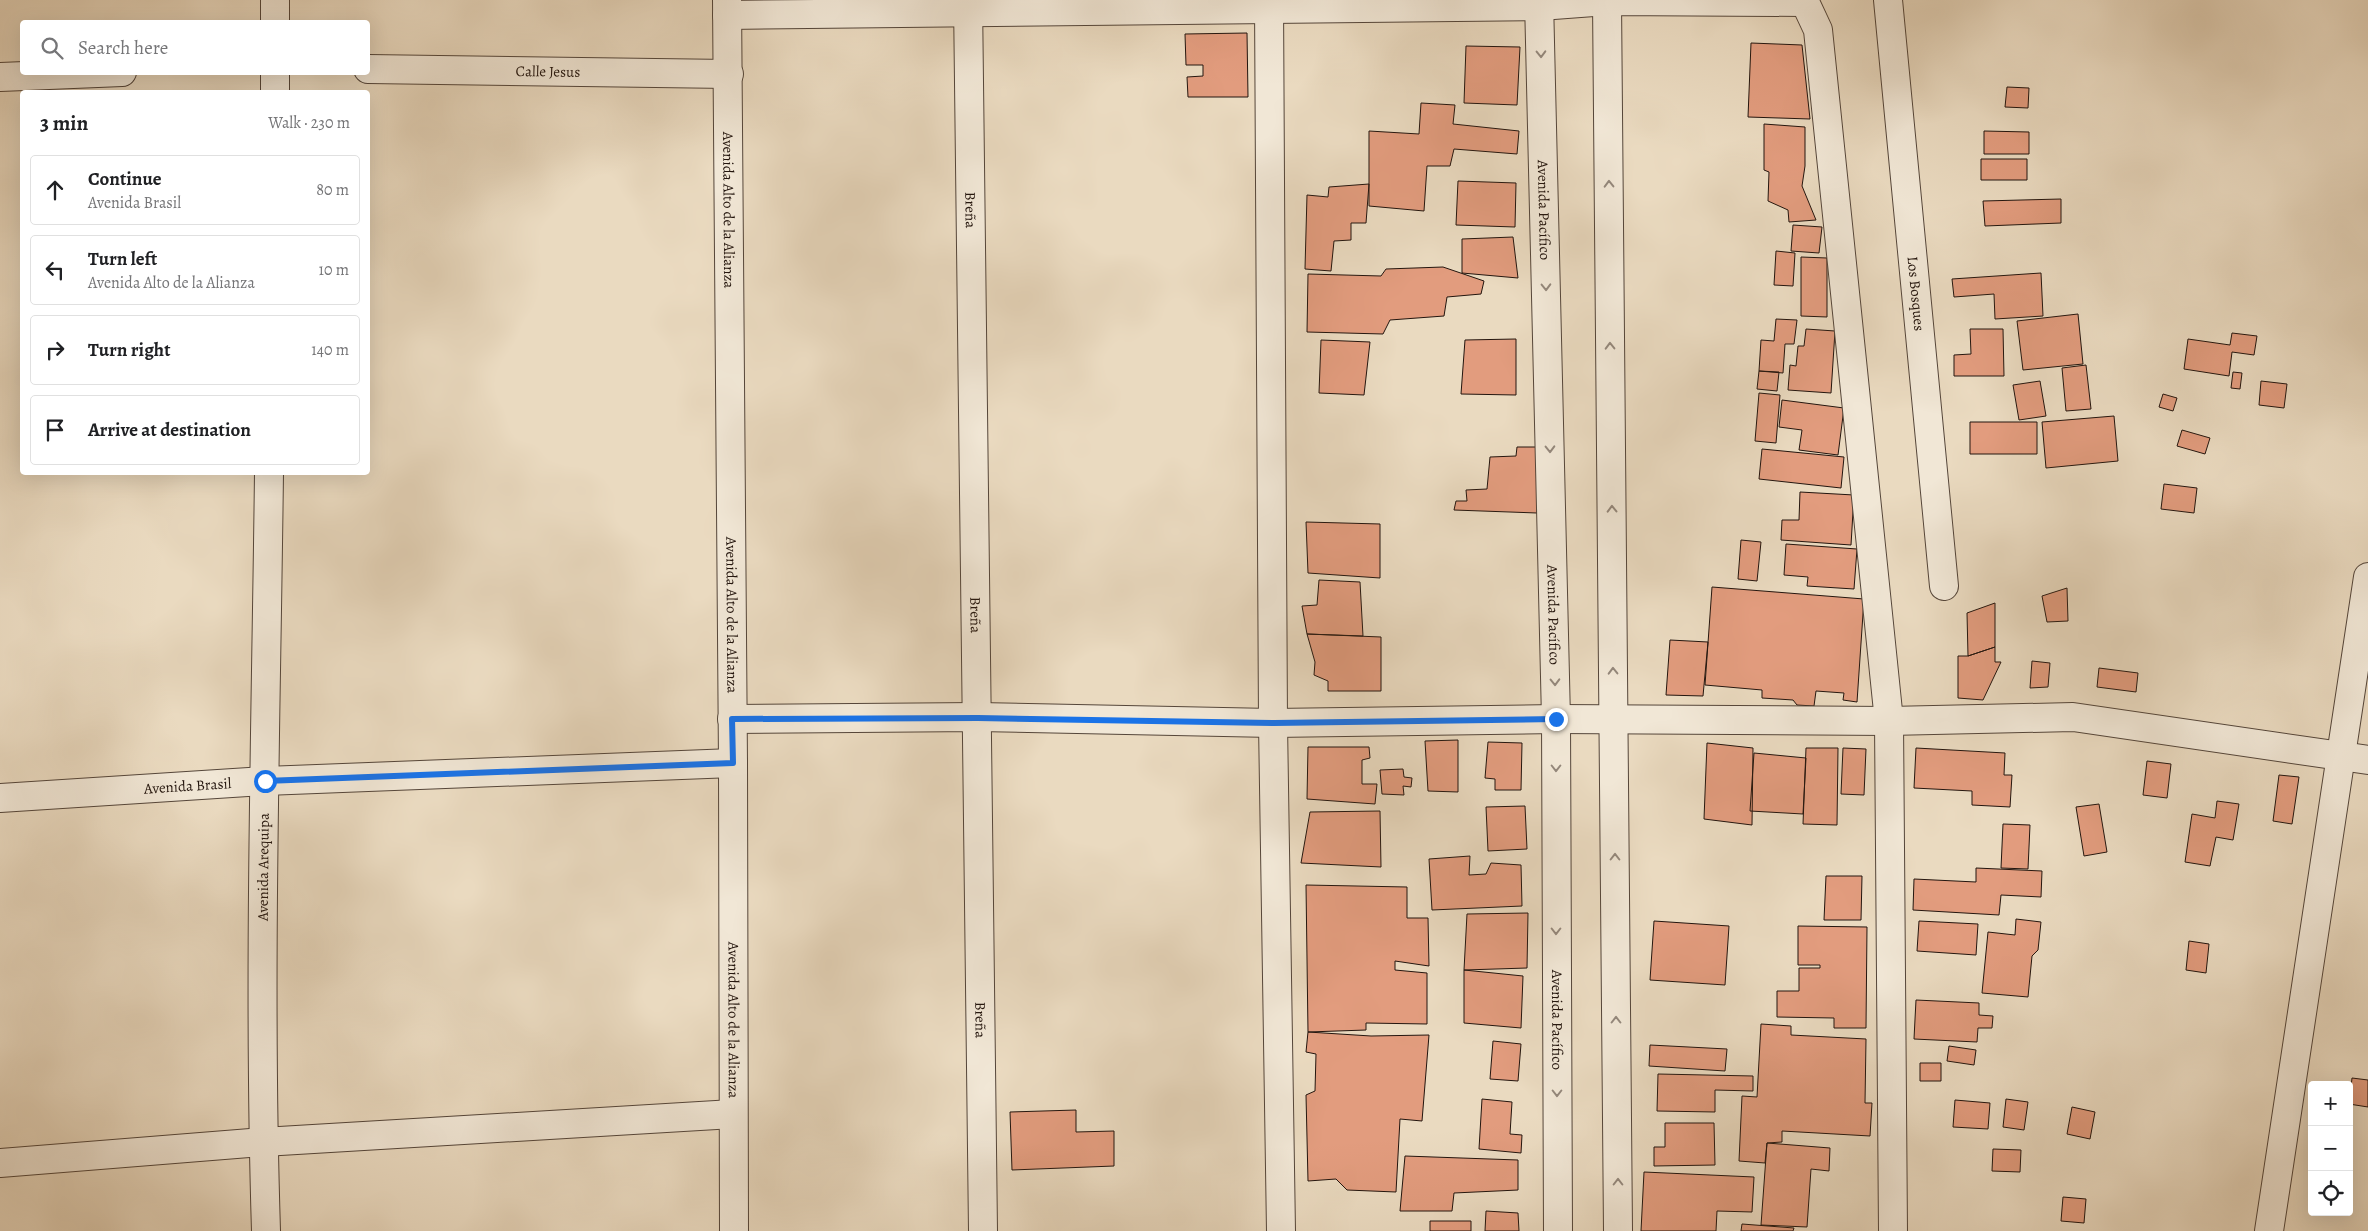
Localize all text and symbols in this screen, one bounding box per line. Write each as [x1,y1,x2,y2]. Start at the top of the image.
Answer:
search box [20,20,370,75]
icon: search [38,34,66,62]
text: Search here [78,35,168,61]
one-way arrow [1536,51,1547,59]
street label: Calle Jesus [516,61,580,82]
text: 3 min [40,109,88,137]
text: Walk · 230 m [268,112,350,134]
street label: Avenida Alto de la Alianza [718,131,739,288]
street label: Avenida Pacífico [1533,159,1555,260]
text: Continue [88,166,162,192]
icon: ahead [41,176,69,204]
text: 80 m [316,179,349,201]
one-way arrow [1604,180,1614,188]
text: Avenida Brasil [88,192,181,214]
street label: Breña [960,192,981,228]
text: Turn left [88,246,157,272]
street label: Los Bosques [1903,255,1930,332]
icon: left [41,256,69,284]
text: 10 m [319,259,349,281]
text: Avenida Alto de la Alianza [88,272,255,294]
one-way arrow [1541,283,1552,291]
icon: right [41,336,69,364]
text: Turn right [88,337,170,363]
text: 140 m [311,339,349,361]
one-way arrow [1605,342,1616,350]
icon: arrive [41,416,69,444]
text: Arrive at destination [88,417,251,443]
one-way arrow [1545,446,1555,453]
one-way arrow [1607,505,1617,512]
street label: Avenida Alto de la Alianza [721,536,742,693]
street label: Avenida Pacífico [1542,564,1565,665]
street label: Breña [965,597,986,633]
one-way arrow [1608,667,1618,675]
one-way arrow [1550,678,1560,686]
route end [1545,708,1568,731]
one-way arrow [1551,764,1561,772]
route start [254,770,277,793]
street label: Avenida Brasil [142,773,232,799]
street label: Avenida Arequipa [253,813,274,922]
one-way arrow [1610,853,1620,861]
one-way arrow [1551,927,1561,935]
street label: Avenida Alto de la Alianza [723,941,744,1098]
street label: Avenida Pacífico [1547,969,1567,1070]
street label: Breña [970,1002,991,1038]
one-way arrow [1611,1016,1621,1024]
map controls [2308,1081,2353,1216]
button: + [2308,1081,2353,1126]
one-way arrow [1552,1090,1562,1097]
button: − [2308,1126,2353,1171]
button: locate [2308,1171,2353,1216]
one-way arrow [1613,1178,1623,1186]

